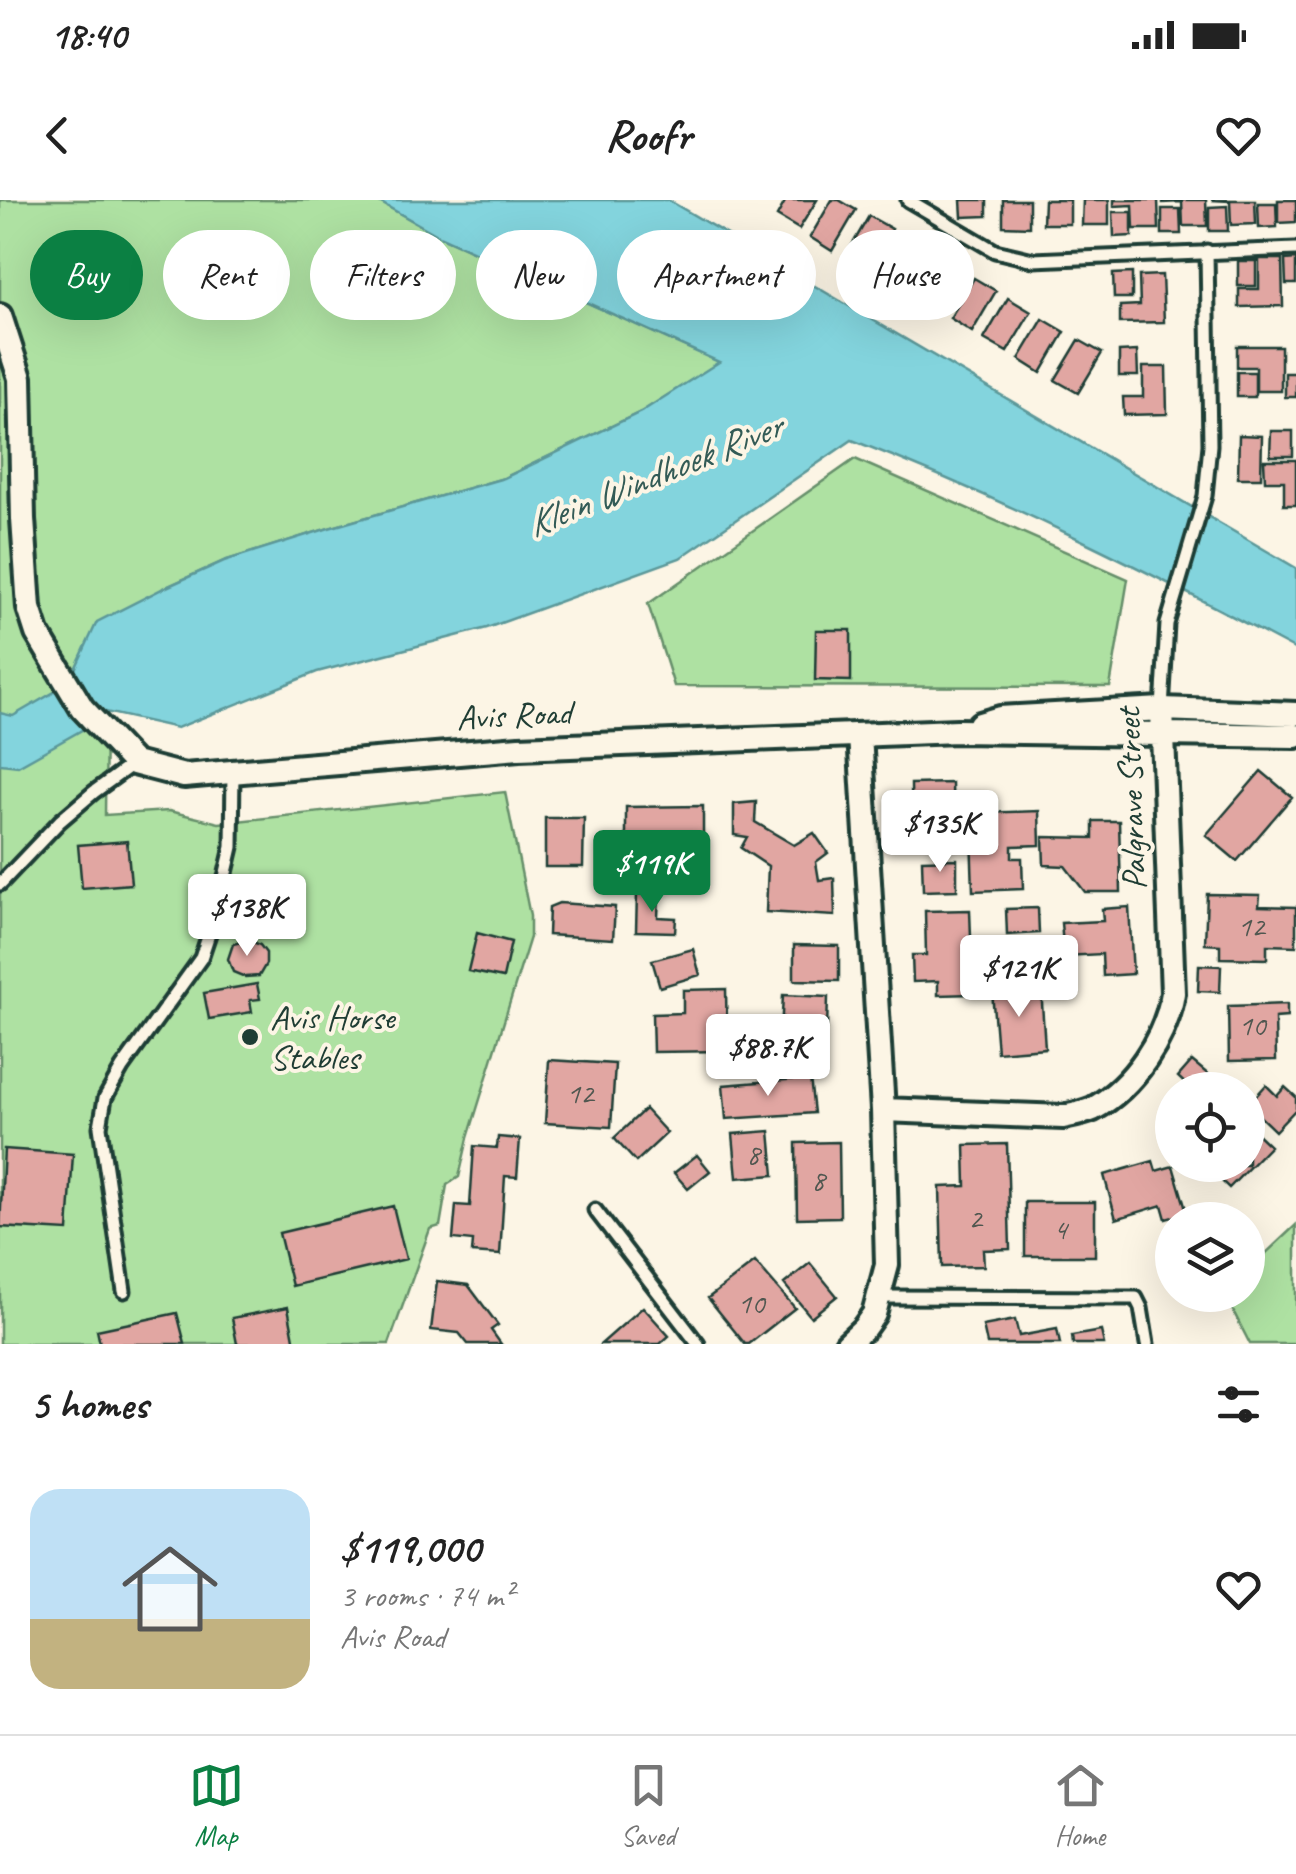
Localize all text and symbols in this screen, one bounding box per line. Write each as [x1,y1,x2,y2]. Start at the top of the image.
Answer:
text: 18:40 [50,12,126,59]
text: Roofr [605,107,691,164]
icon: back [30,108,85,163]
icon: heart [1211,108,1266,163]
chip: Buy [30,230,143,320]
chip: Rent [163,230,290,320]
chip: Filters [310,230,456,320]
chip: New [476,230,597,320]
chip: Apartment [617,230,816,320]
chip: House [836,230,974,320]
water label: Klein Windhoek River [520,401,793,547]
street label: Avis Road [455,689,578,740]
street label: Palgrave Street [1105,704,1157,891]
pin: $135K [870,790,1010,875]
text: $135K [903,802,977,843]
pin: $119K [582,830,722,915]
text: $119K [615,842,689,883]
pin: $138K [177,874,317,959]
text: $138K [210,886,284,927]
house number: 12 [1238,907,1267,945]
pin: $121K [949,935,1089,1020]
text: $121K [982,947,1056,988]
place label: Avis Horse Stables [270,995,397,1080]
house number: 10 [1239,1006,1268,1044]
pin: $88.7K [687,1014,849,1099]
marker: Avis Horse Stables [239,1026,261,1048]
text: $88.7K [728,1026,808,1067]
map controls [1155,1072,1265,1312]
button: locate [1155,1072,1265,1182]
house number: 12 [567,1074,596,1112]
house number: 8 [746,1135,762,1173]
house number: 8 [811,1161,827,1199]
house number: 2 [968,1199,984,1237]
button: layers [1155,1202,1265,1312]
house number: 4 [1053,1210,1069,1248]
house number: 10 [738,1284,767,1322]
icon: filters [1211,1377,1266,1432]
text: 5 homes [30,1378,148,1431]
text: $119,000 [340,1522,480,1575]
icon: home [110,1529,230,1649]
icon: heart [1211,1562,1266,1617]
text: 3 rooms · 74 m² [340,1575,513,1616]
text: Avis Road [340,1616,445,1657]
tab: Map [189,1758,244,1853]
tab: Saved [621,1758,676,1853]
tab: Home [1053,1758,1108,1853]

